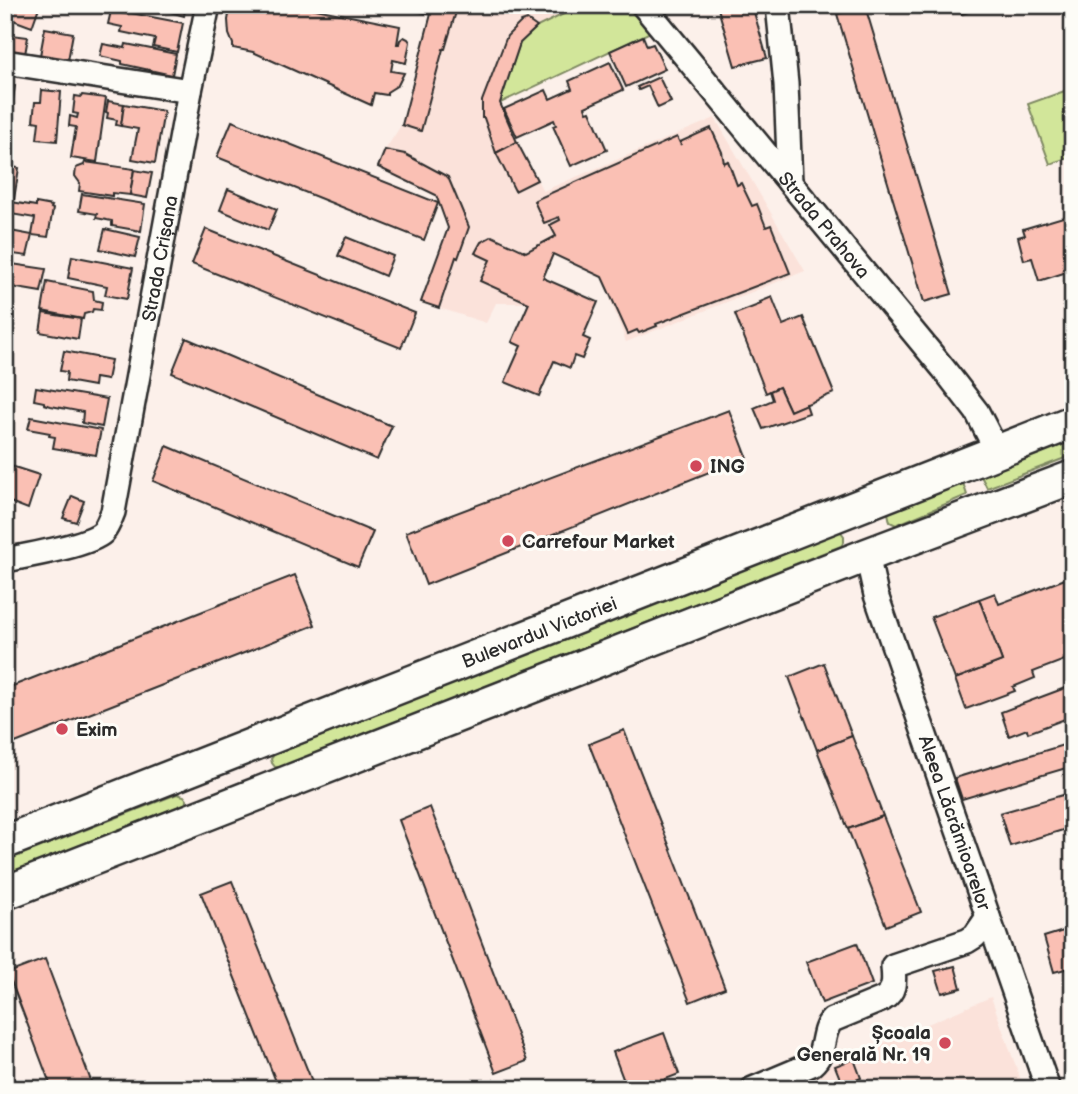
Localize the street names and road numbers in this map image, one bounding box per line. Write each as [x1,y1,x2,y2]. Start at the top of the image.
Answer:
street label: Strada Prahova [773,168,874,284]
street label: Strada Crișana [138,194,184,324]
street label: Bulevardul Victoriei [459,592,621,674]
street label: Aleea Lăcrămioarelor [913,732,995,915]

